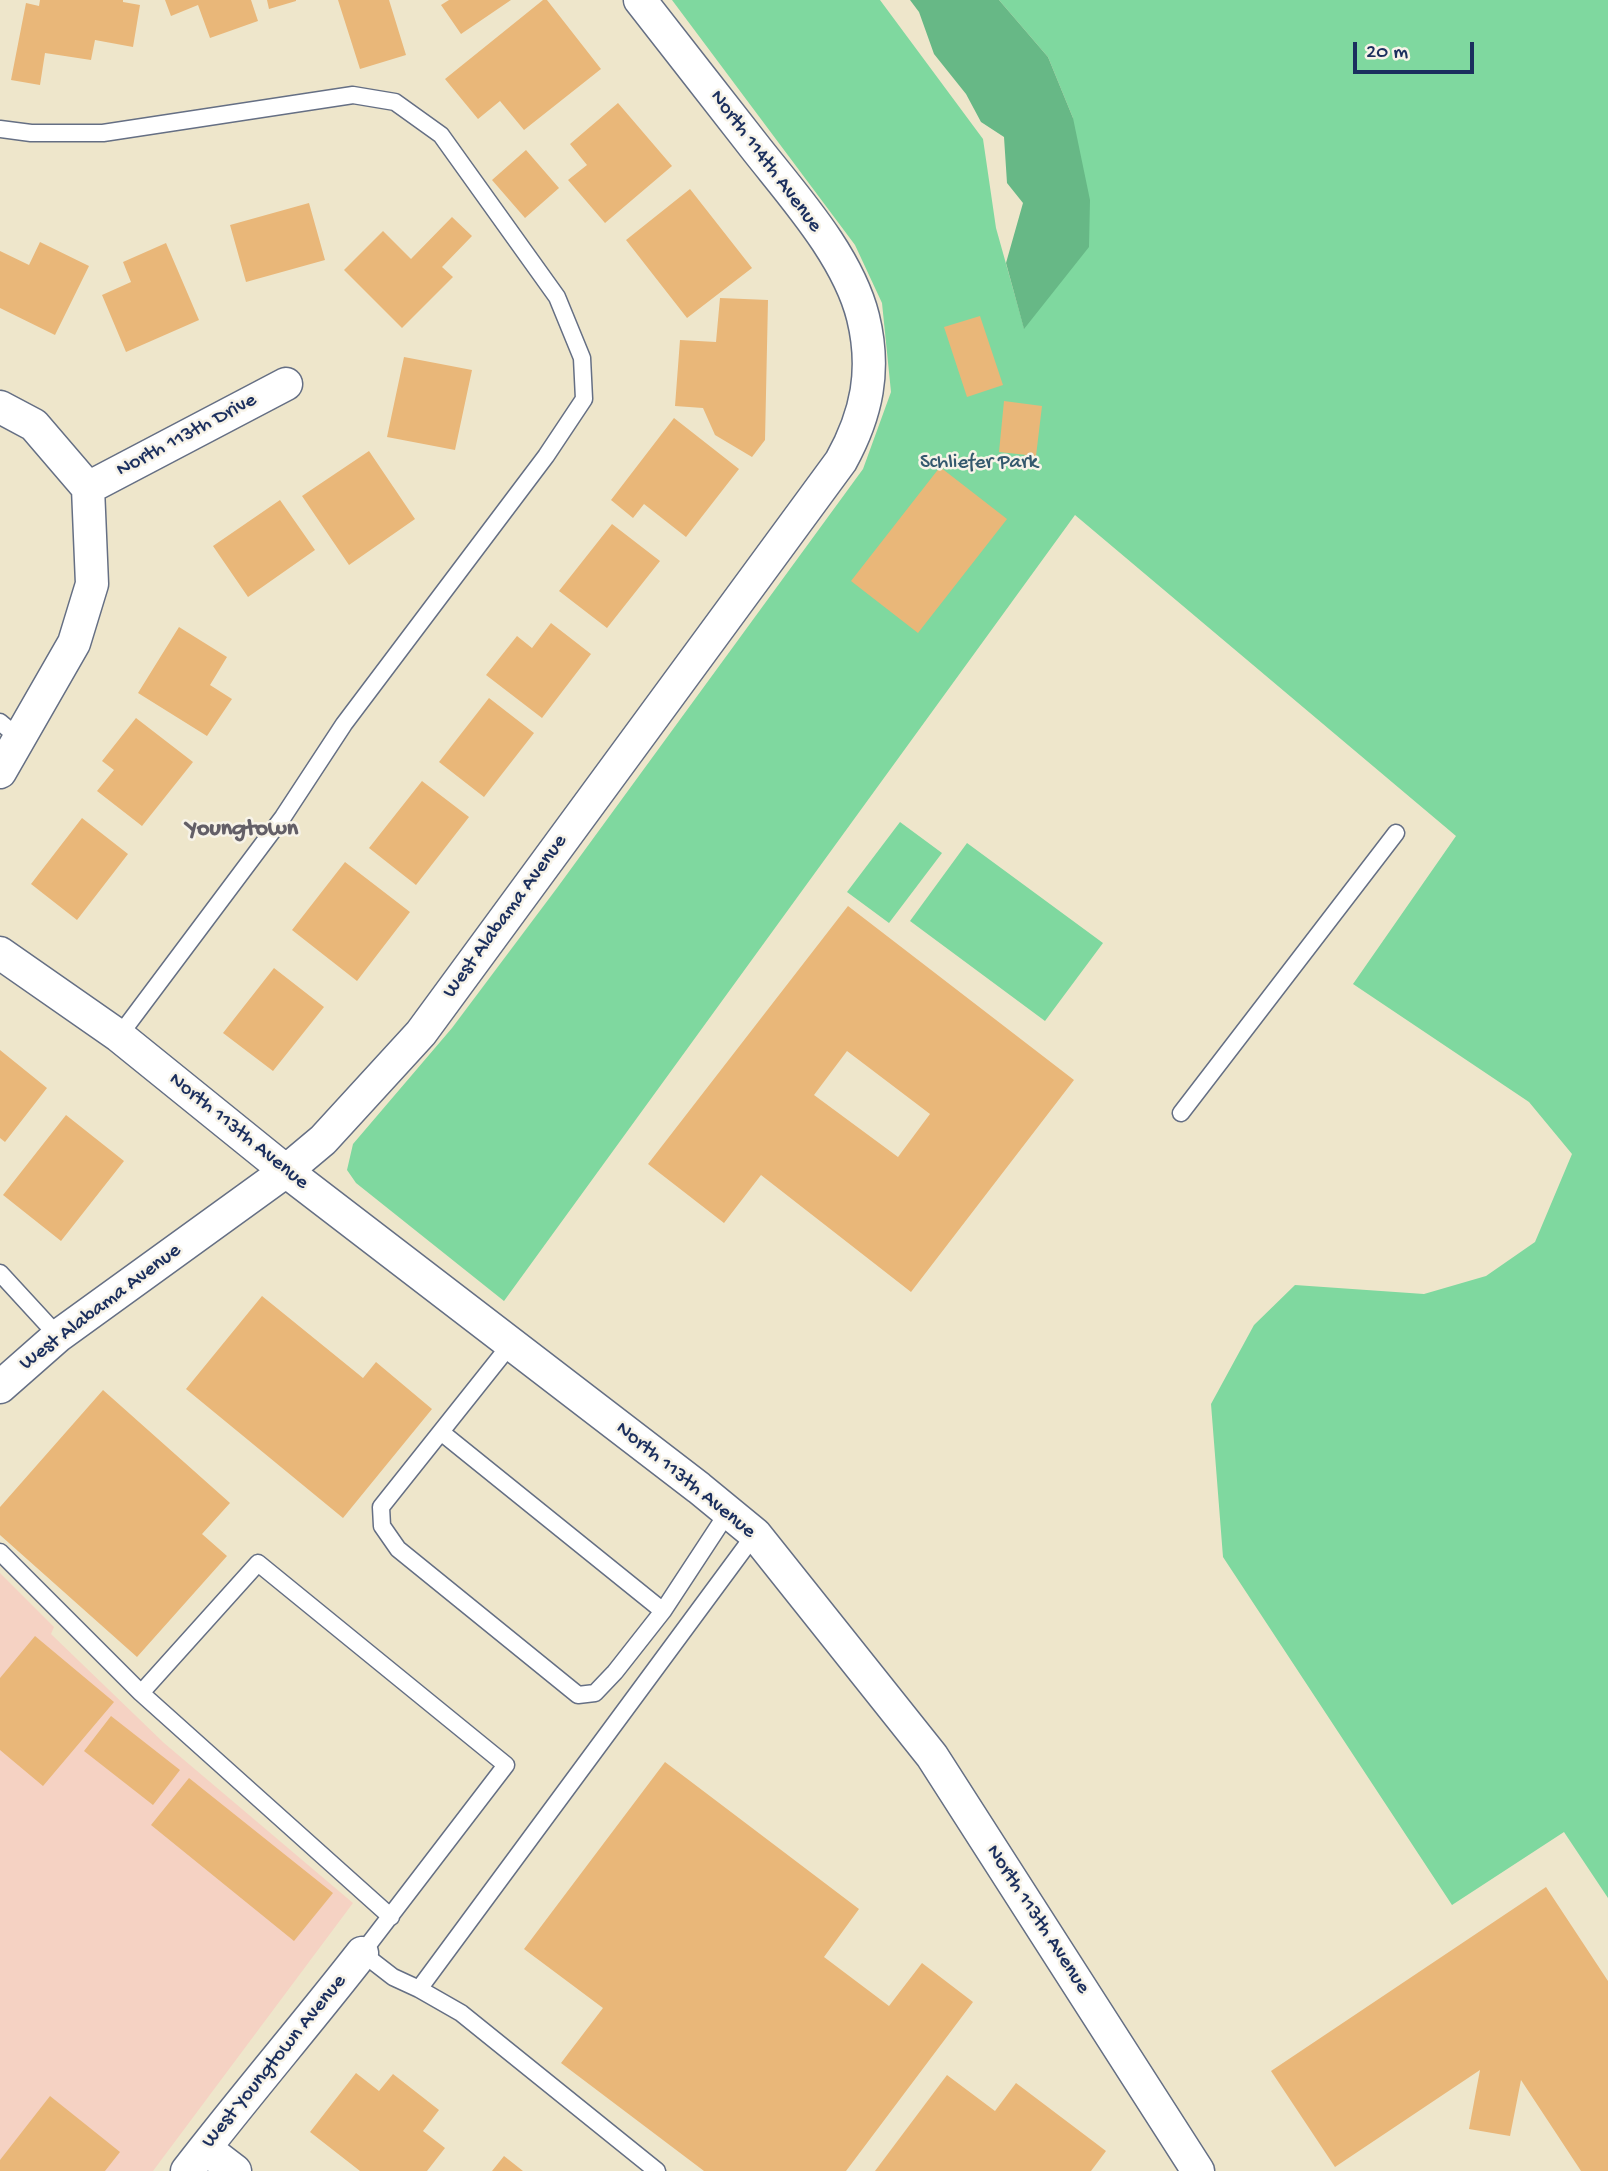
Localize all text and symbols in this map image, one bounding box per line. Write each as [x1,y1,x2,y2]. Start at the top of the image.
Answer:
scale bar [1356,28,1477,72]
text: 20 m [1366,41,1408,66]
street label: North 114th Avenue [703,86,827,238]
street label: North 113th Drive [113,388,261,484]
park label: Schliefer Park [920,451,1038,477]
district label: Youngtown [186,816,298,844]
street label: West Alabama Avenue [438,830,574,1004]
street label: North 113th Avenue [163,1068,313,1196]
street label: West Alabama Avenue [15,1239,187,1377]
street label: North 113th Avenue [610,1417,760,1545]
street label: North 113th Avenue [979,1841,1095,1999]
street label: West Youngtown Avenue [197,1970,353,2154]

